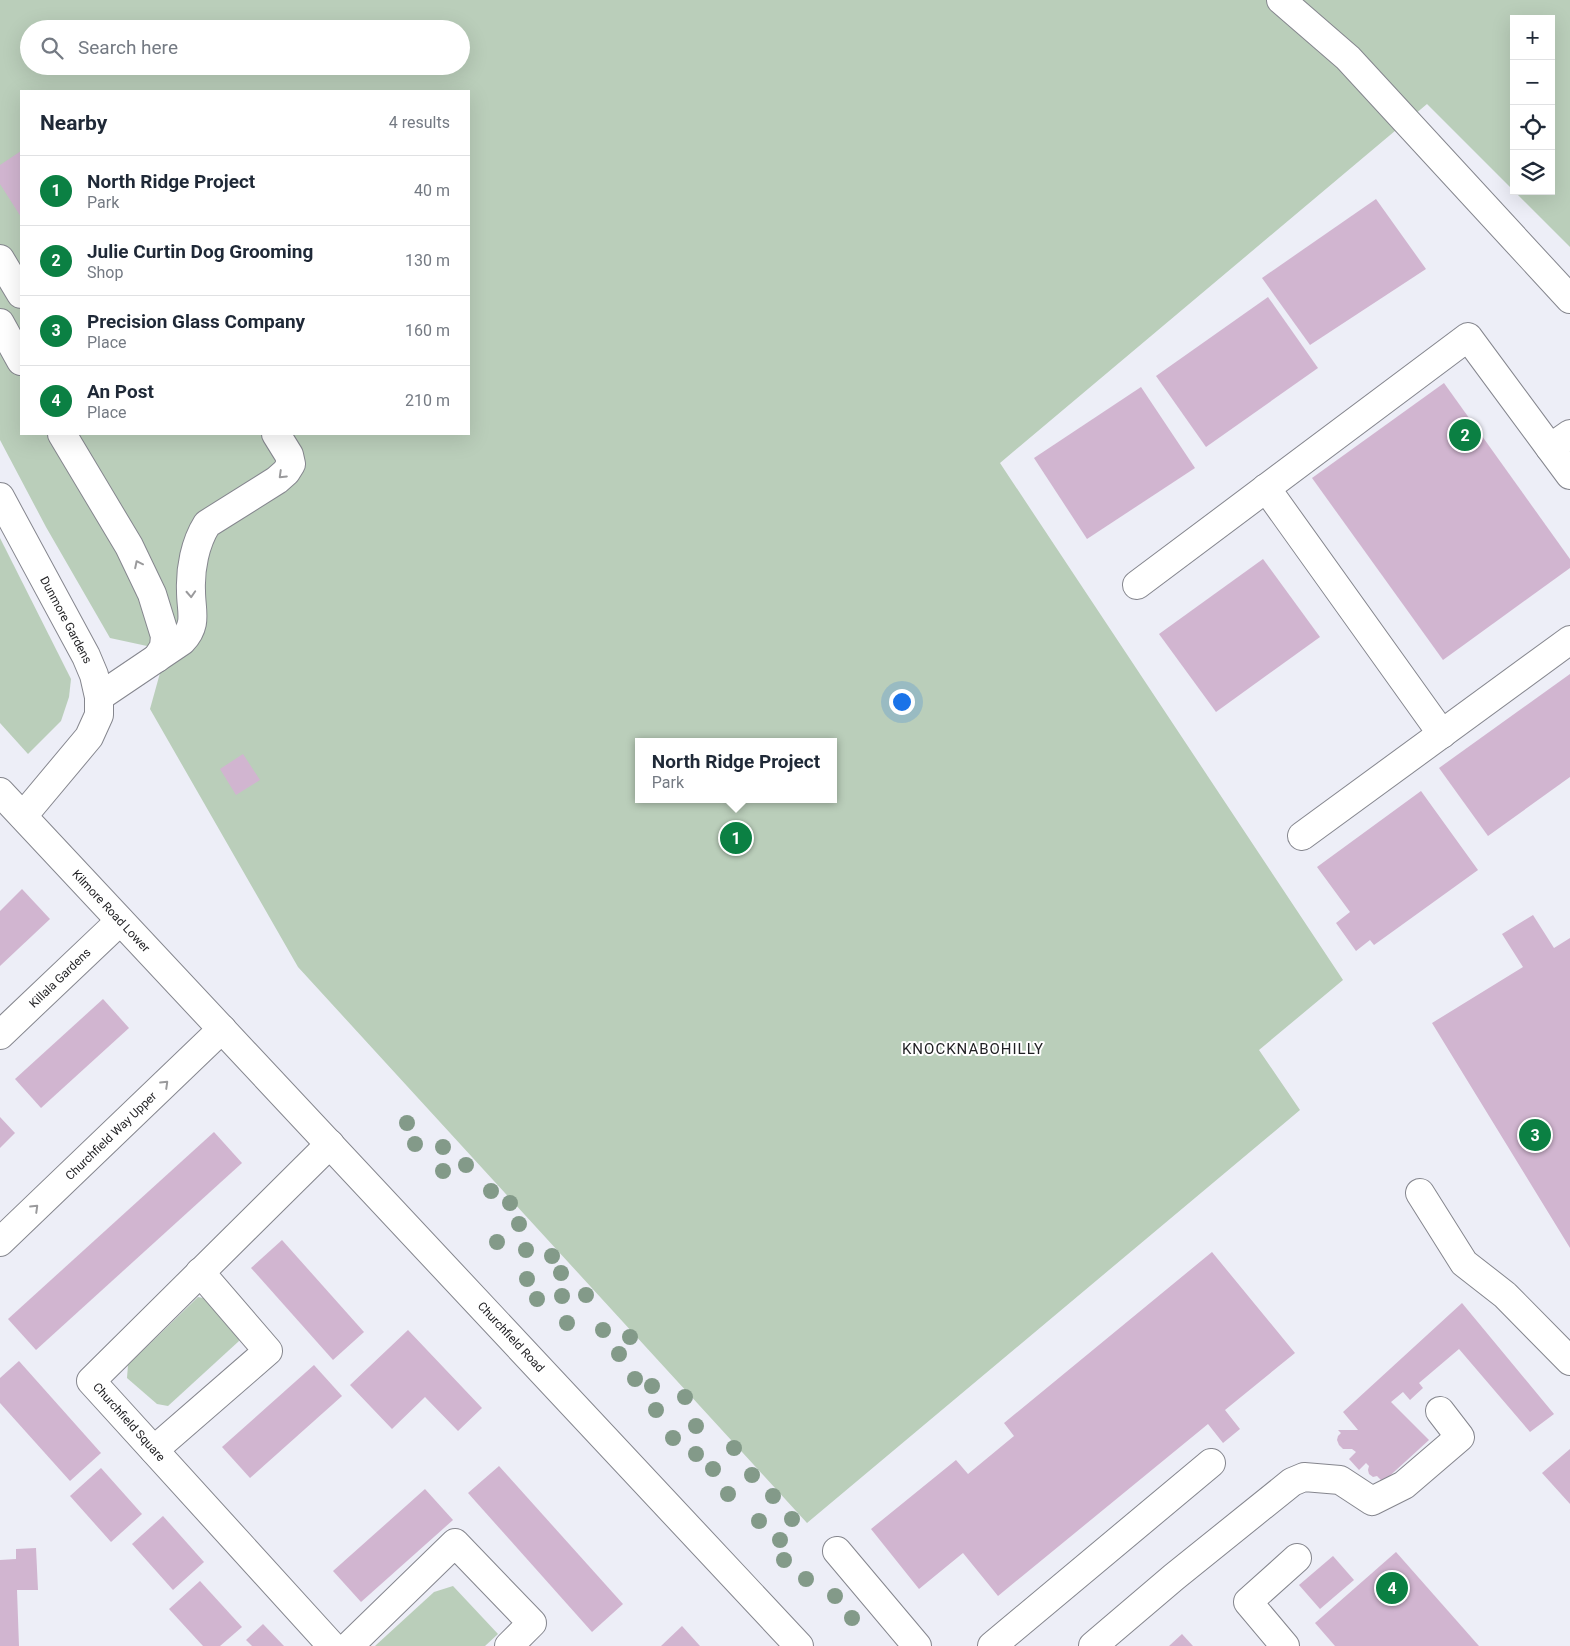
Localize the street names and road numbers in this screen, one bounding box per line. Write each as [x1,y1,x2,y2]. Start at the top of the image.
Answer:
street label: Dunmore Gardens [37,574,95,666]
street label: Kilmore Road Lower [69,867,153,955]
street label: Killala Gardens [26,945,94,1011]
street label: Churchfield Way Upper [63,1089,159,1183]
street label: Churchfield Road [475,1299,547,1375]
street label: Churchfield Square [90,1380,168,1464]

